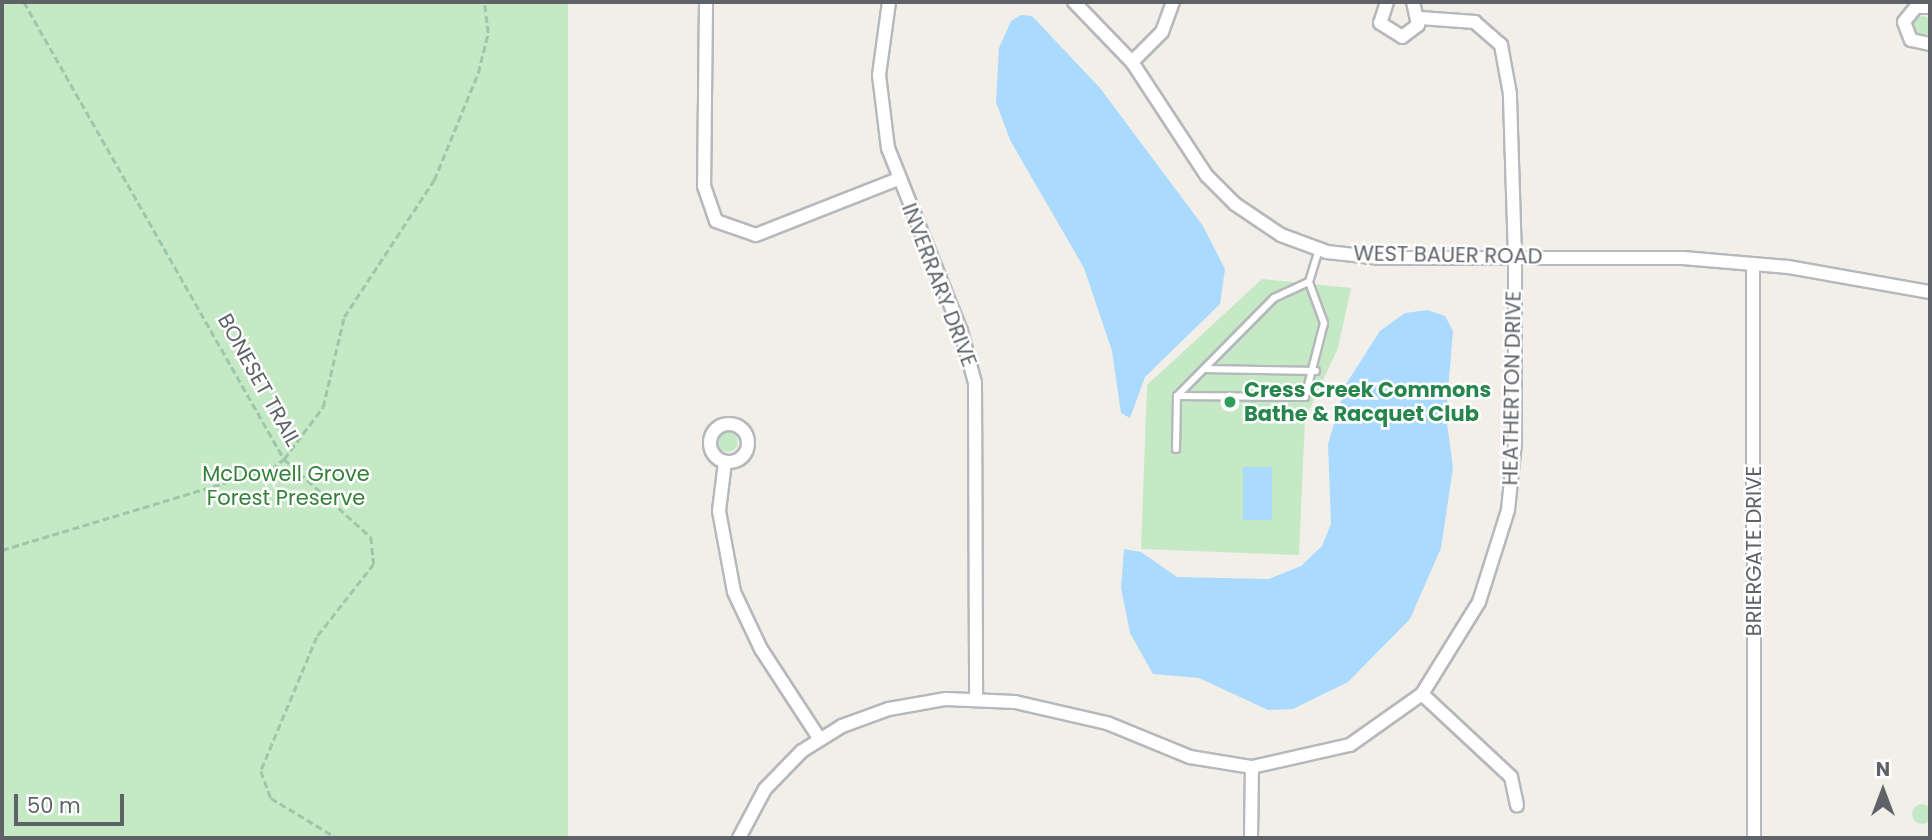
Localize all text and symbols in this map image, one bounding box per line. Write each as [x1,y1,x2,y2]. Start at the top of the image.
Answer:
street label: INVERRARY DRIVE [896,200,982,370]
street label: WEST BAUER ROAD [1353,241,1543,269]
street label: HEATHERTON DRIVE [1498,290,1526,486]
street label: BONESET TRAIL [212,309,306,451]
place label: Cress Creek Commons Bathe & Racquet Club [1244,377,1491,427]
marker: Cress Creek Commons Bathe & Racquet Club [1222,394,1238,410]
park label: McDowell Grove Forest Preserve [202,461,370,511]
street label: BRIERGATE DRIVE [1741,466,1767,636]
north arrow [1848,756,1918,826]
text: N [1876,756,1890,783]
scale bar [18,780,128,824]
text: 50 m [27,791,81,820]

